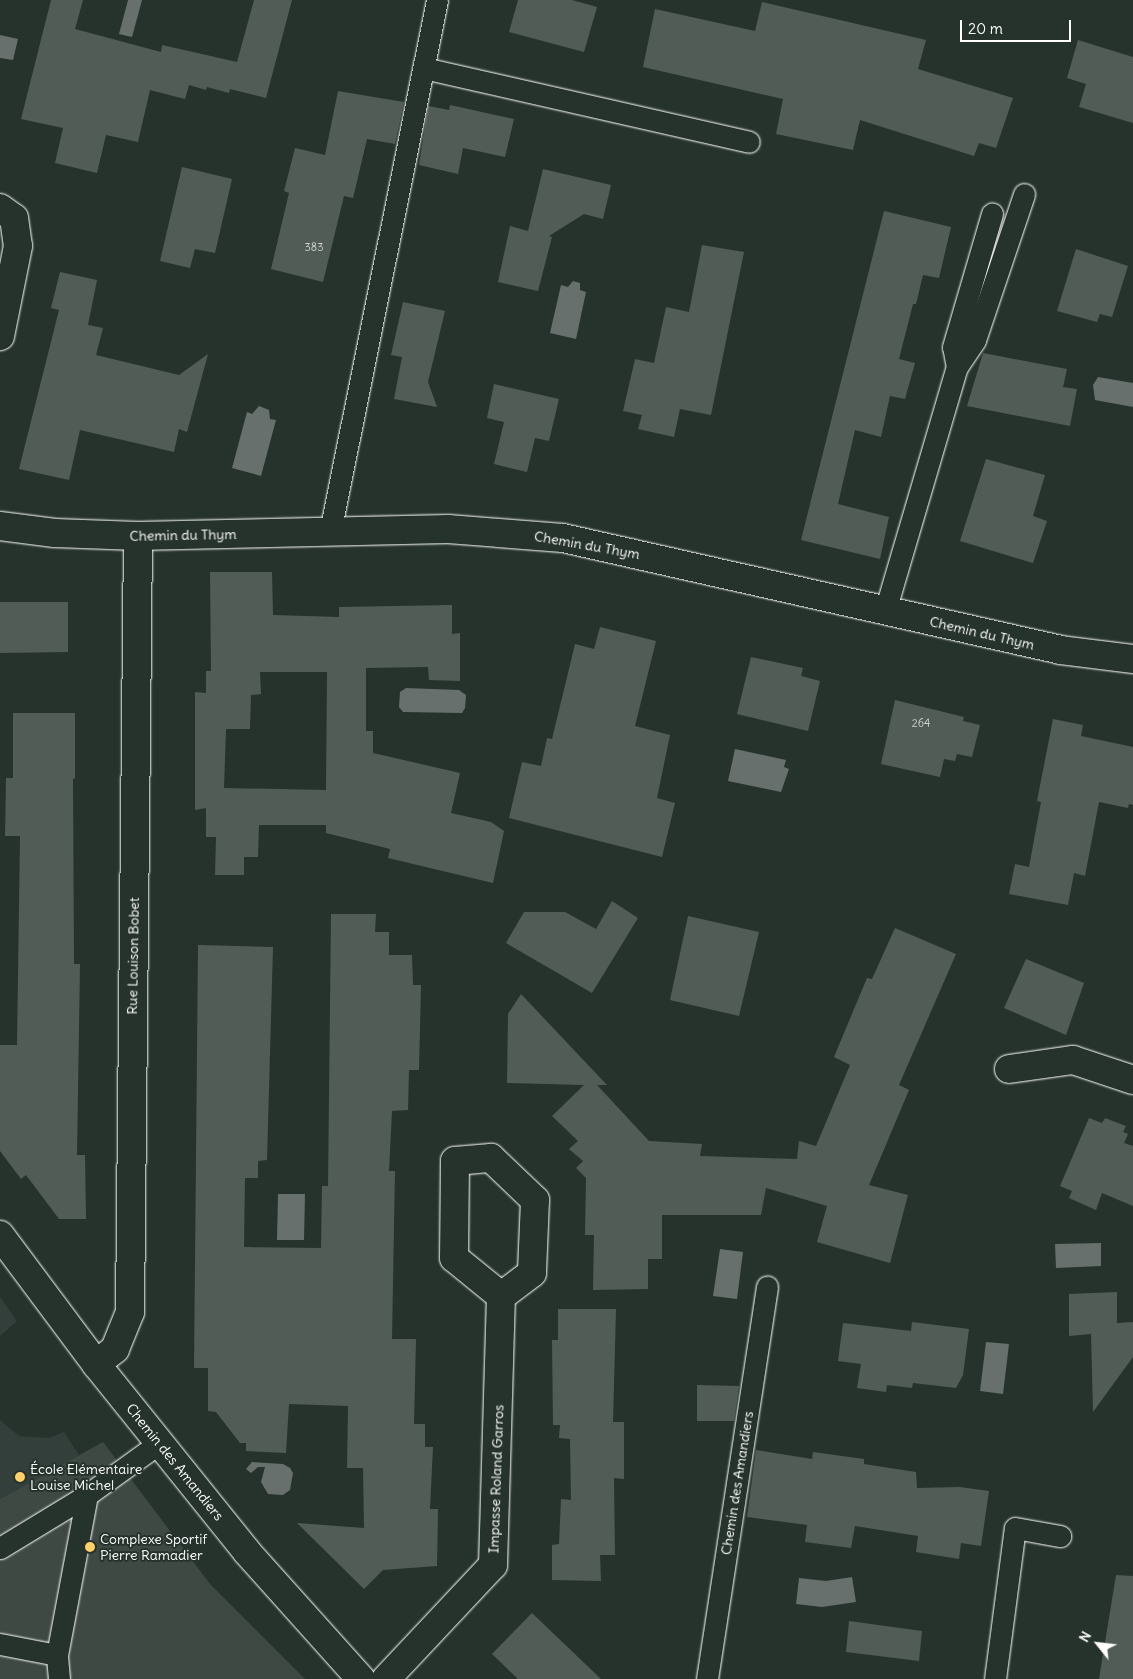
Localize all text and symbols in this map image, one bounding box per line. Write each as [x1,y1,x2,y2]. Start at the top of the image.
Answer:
scale bar [963,10,1074,42]
text: 20 m [968,19,1003,38]
house number: 383 [305,240,323,254]
street label: Chemin du Thym [129,526,237,544]
street label: Chemin du Thym [533,527,641,563]
street label: Chemin du Thym [928,613,1036,653]
house number: 264 [912,716,930,730]
street label: Rue Louison Bobet [124,897,142,1015]
street label: Chemin des Amandiers [123,1400,227,1524]
street label: Impasse Roland Garros [485,1404,507,1554]
street label: Chemin des Amandiers [717,1410,757,1556]
place label: École Elémentaire Louise Michel [30,1461,142,1494]
marker: École Elémentaire Louise Michel [14,1471,26,1483]
place label: Complexe Sportif Pierre Ramadier [100,1531,207,1564]
marker: Complexe Sportif Pierre Ramadier [84,1541,96,1553]
north arrow [1073,1619,1123,1669]
text: N [1075,1628,1095,1645]

